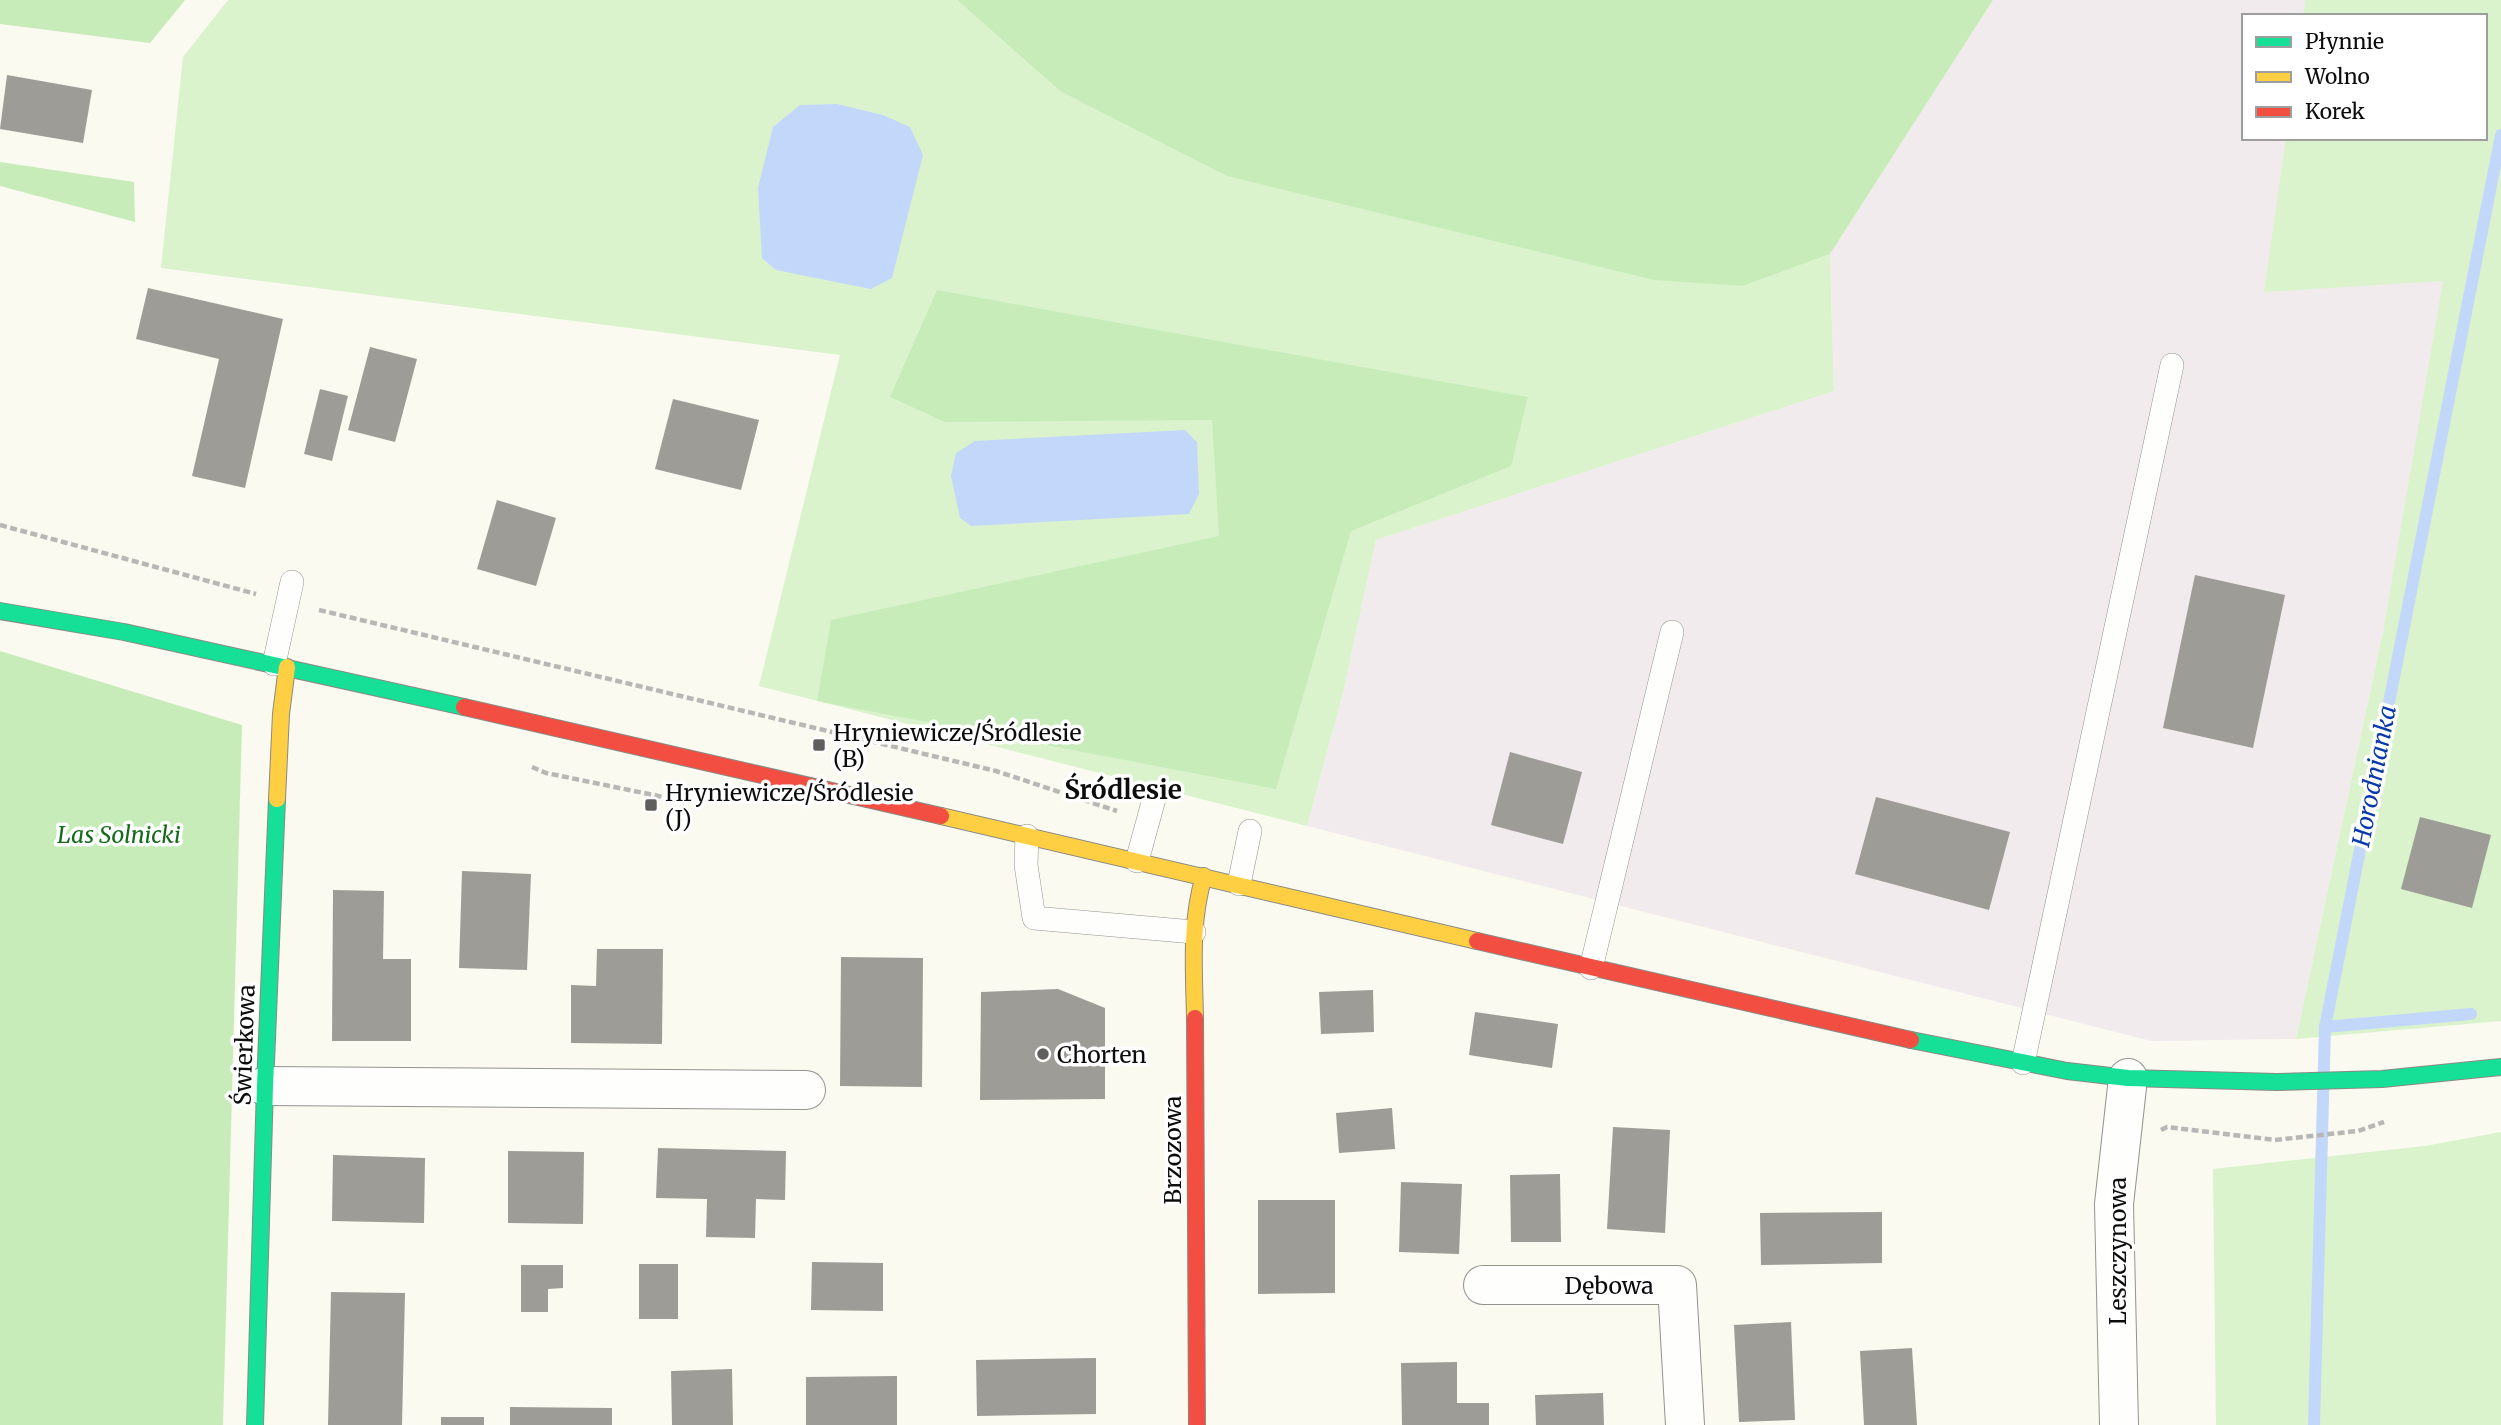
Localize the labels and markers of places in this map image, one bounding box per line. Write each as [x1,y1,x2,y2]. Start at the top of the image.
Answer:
place label: Hryniewicze/Śródlesie (B) [833,718,1081,773]
marker: Hryniewicze/Śródlesie (B) [811,737,827,753]
place label: Hryniewicze/Śródlesie (J) [665,778,913,833]
marker: Hryniewicze/Śródlesie (J) [643,797,659,813]
place label: Chorten [1057,1040,1147,1069]
marker: Chorten [1035,1046,1051,1062]

